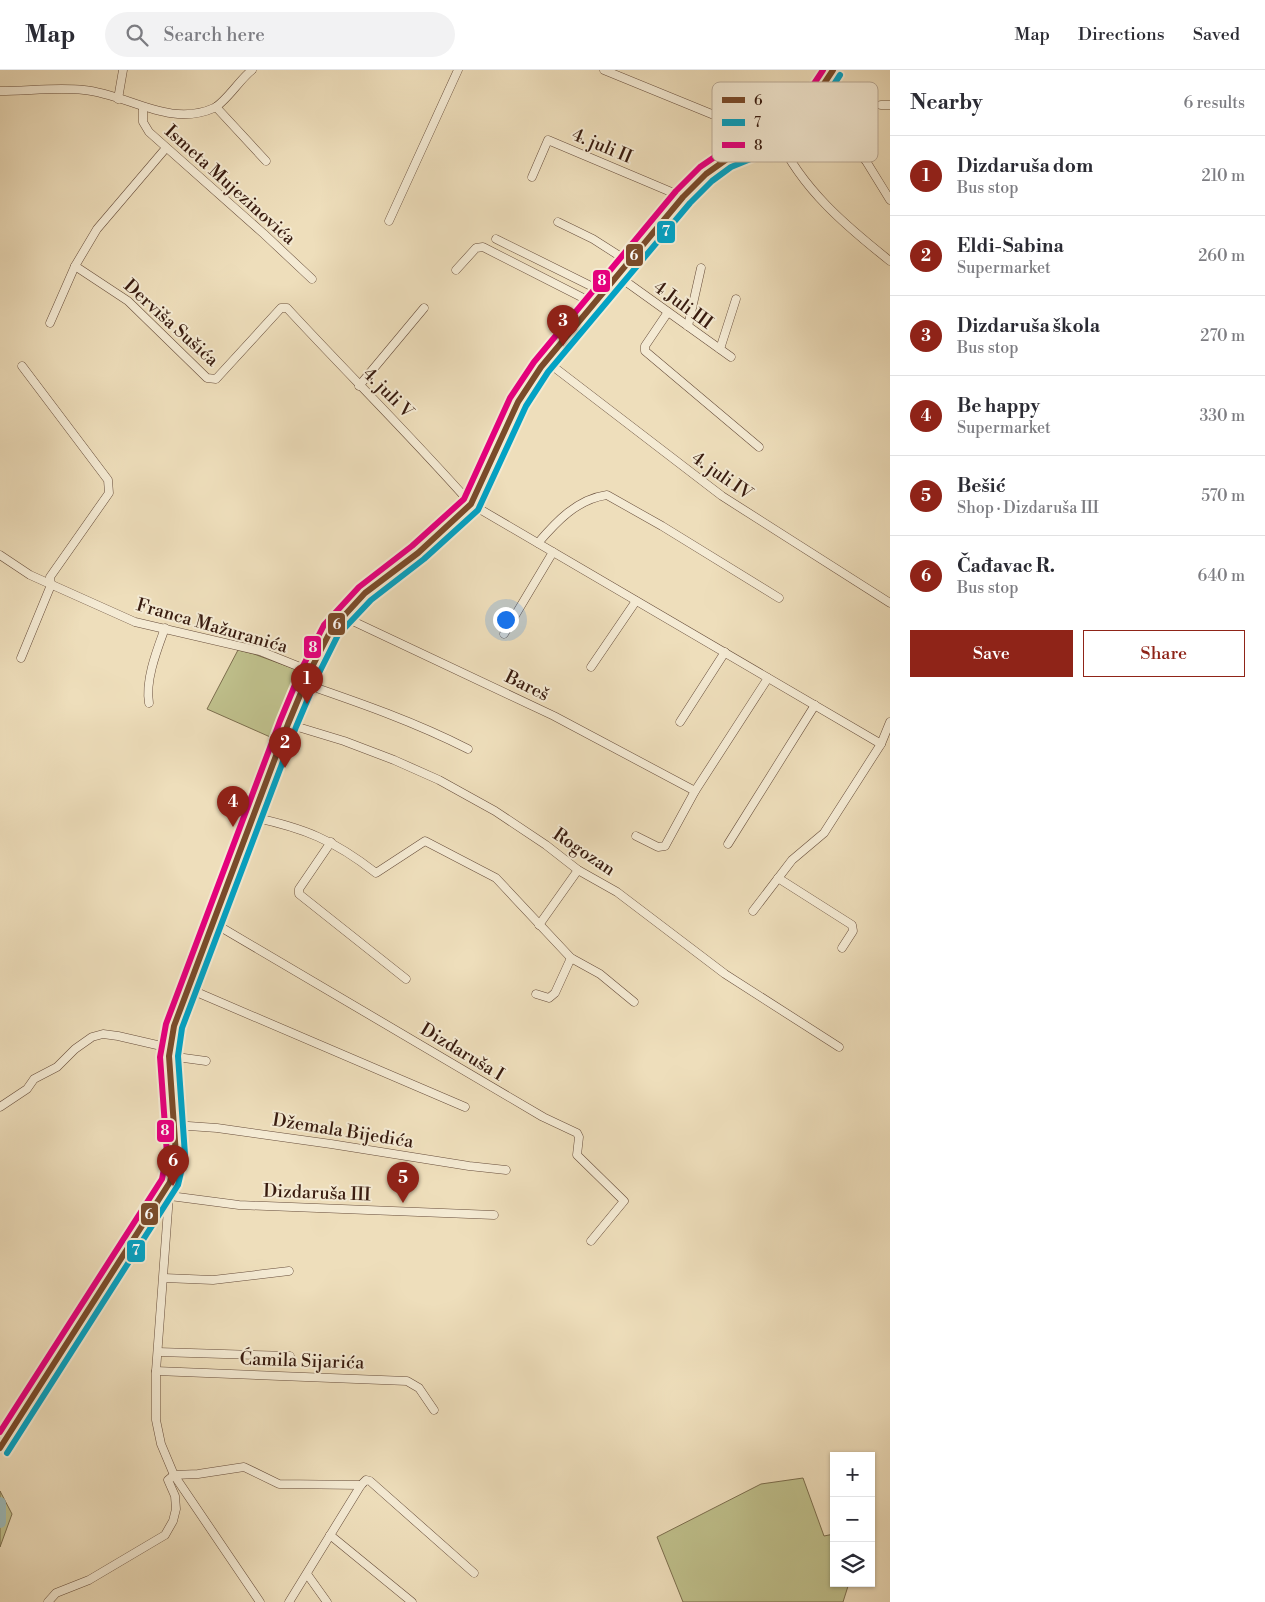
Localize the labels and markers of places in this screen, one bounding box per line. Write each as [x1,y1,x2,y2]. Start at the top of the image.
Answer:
pin: 3 [547,305,579,346]
pin: 1 [291,663,323,704]
pin: 2 [269,727,301,768]
pin: 4 [217,786,249,827]
pin: 6 [157,1145,189,1186]
pin: 5 [387,1162,419,1203]

